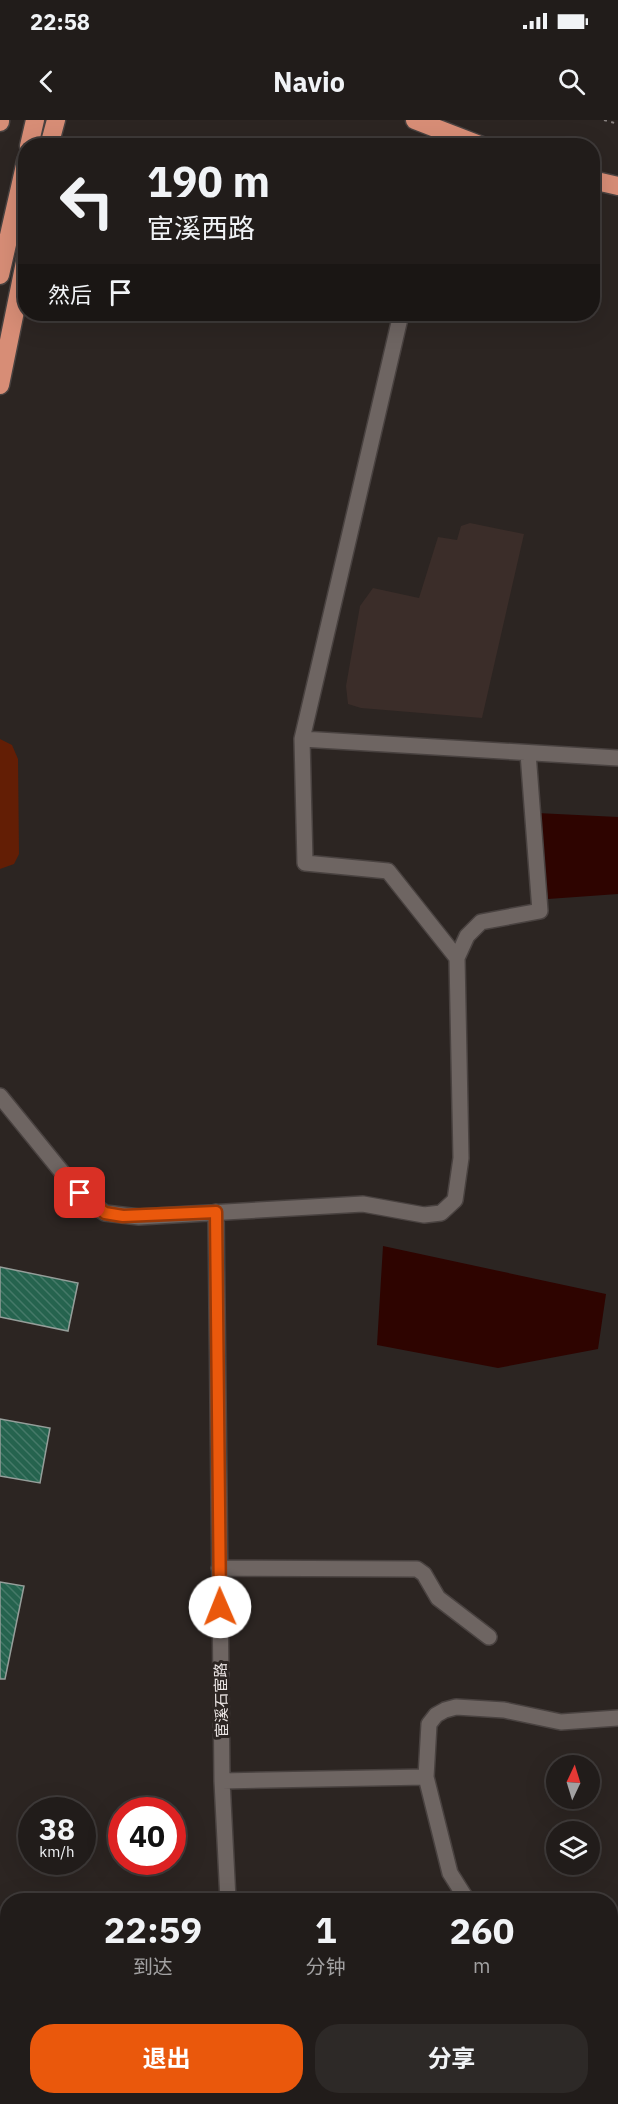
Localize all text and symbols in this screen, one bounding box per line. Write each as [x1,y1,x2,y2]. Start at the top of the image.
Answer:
text: 22:58 [30,7,90,36]
text: Navio [273,64,345,99]
icon: back [30,65,63,98]
icon: search [555,65,588,98]
text: 190 m [147,154,270,209]
icon: left [48,162,126,240]
text: 宦溪西路 [147,210,255,245]
icon: arrive [104,276,137,309]
text: 然后 [48,280,92,309]
pin [54,1167,105,1218]
icon: arrive [63,1176,96,1209]
position arrow [188,1575,252,1639]
street label: 宦溪石宦路 [211,1662,231,1738]
north arrow [546,1755,600,1809]
map controls [546,1755,600,1875]
speed limit sign: 40 [108,1797,186,1875]
text: 38 [39,1809,75,1848]
button: layers [546,1821,600,1875]
text: km/h [39,1842,75,1861]
text: 22:59 [104,1906,202,1953]
text: 1 [315,1906,337,1953]
text: 260 [449,1907,514,1954]
text: m [473,1952,491,1979]
text: 到达 [133,1953,173,1980]
text: 分钟 [306,1953,346,1980]
button: 退出 [30,2024,303,2093]
button: 分享 [315,2024,588,2093]

